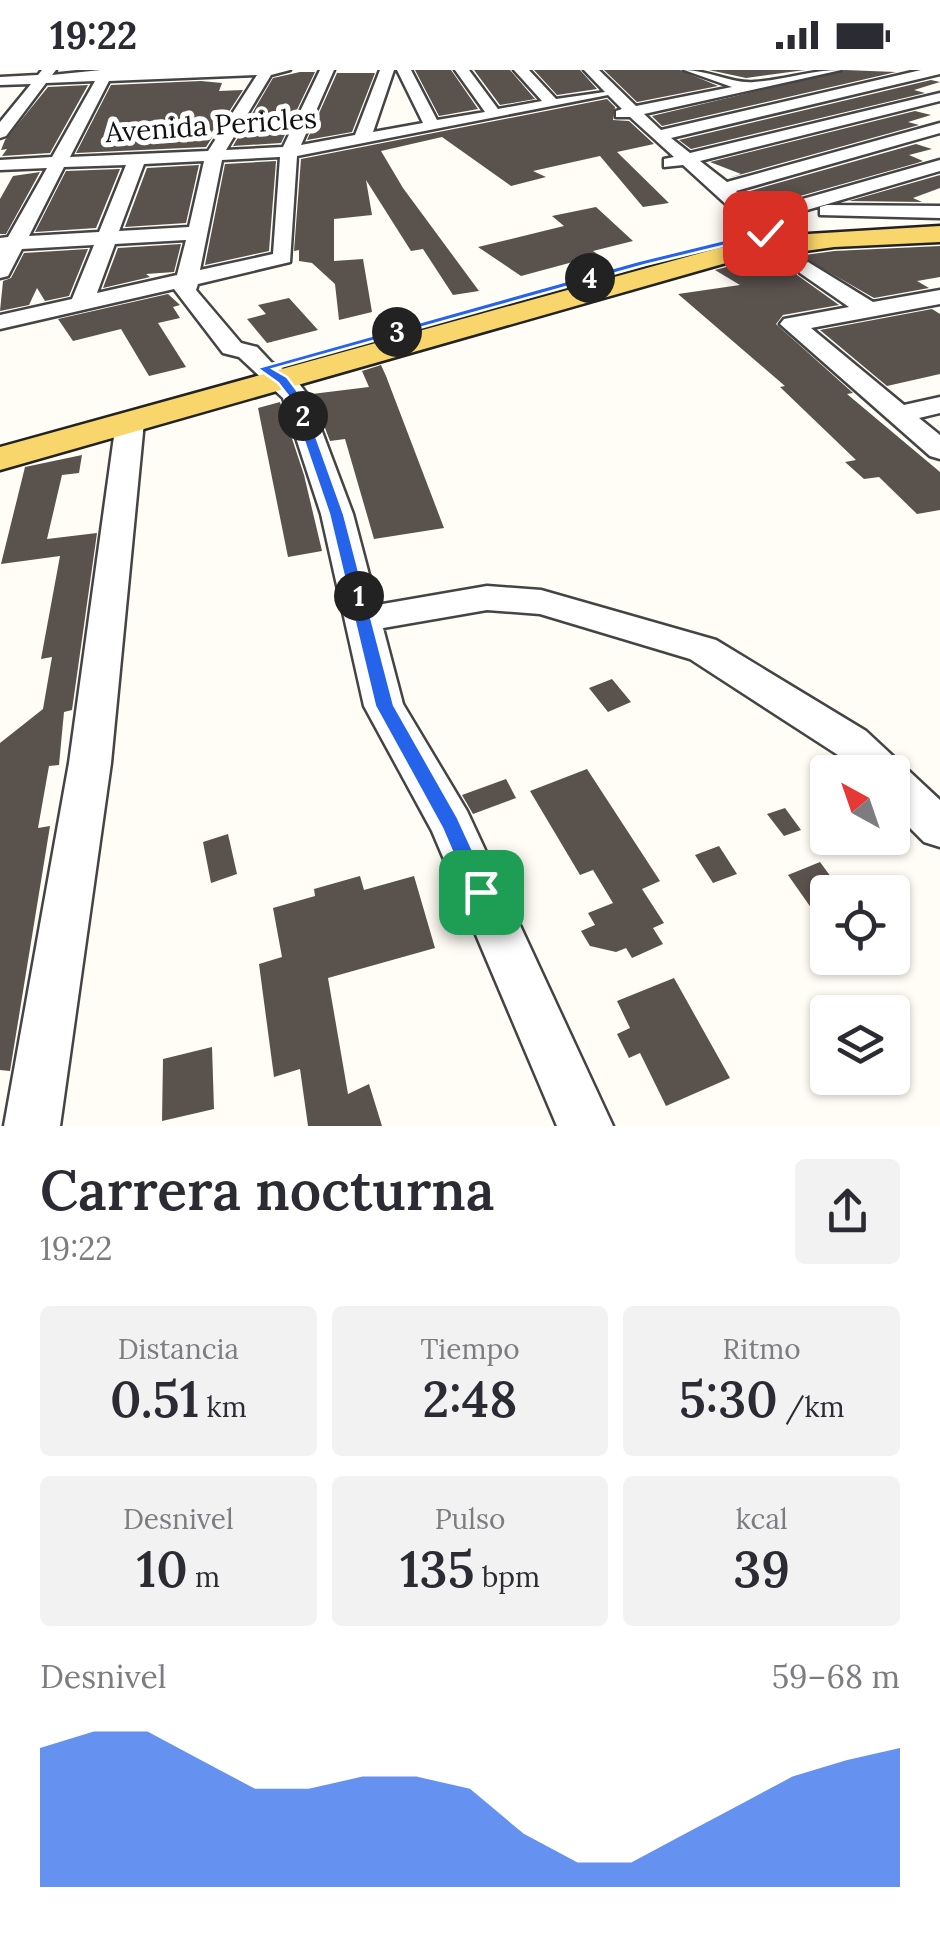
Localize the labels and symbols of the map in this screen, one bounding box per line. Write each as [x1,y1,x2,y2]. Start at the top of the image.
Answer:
street label: Avenida Pericles [103,100,318,150]
pin [723,191,808,276]
pin: 4 [565,253,615,303]
pin: 3 [372,307,422,357]
pin: 2 [278,391,328,441]
pin: 1 [334,571,384,621]
north arrow [810,755,910,855]
pin [439,850,524,935]

